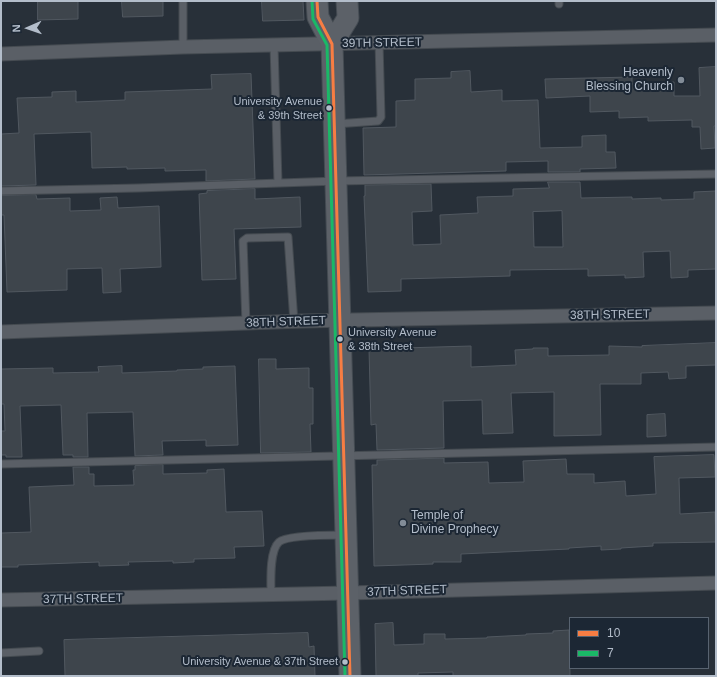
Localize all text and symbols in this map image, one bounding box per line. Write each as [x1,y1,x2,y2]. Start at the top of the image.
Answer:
north arrow [8,8,48,48]
text: N [10,24,22,33]
street label: 39TH STREET [342,35,422,51]
place label: Heavenly Blessing Church [586,66,673,94]
marker: Heavenly Blessing Church [676,75,686,85]
place label: University Avenue & 39th Street [234,95,322,121]
marker: University Avenue & 39th Street [324,103,334,113]
street label: 38TH STREET [570,307,650,323]
street label: 38TH STREET [246,313,326,331]
place label: University Avenue & 38th Street [348,326,436,352]
marker: University Avenue & 38th Street [335,334,345,344]
place label: Temple of Divine Prophecy [411,509,498,537]
marker: Temple of Divine Prophecy [398,518,408,528]
street label: 37TH STREET [367,582,447,600]
street label: 37TH STREET [43,591,123,607]
legend [569,617,709,669]
text: 10 [607,626,620,640]
text: 7 [607,646,614,660]
place label: University Avenue & 37th Street [182,655,338,669]
marker: University Avenue & 37th Street [340,657,350,667]

